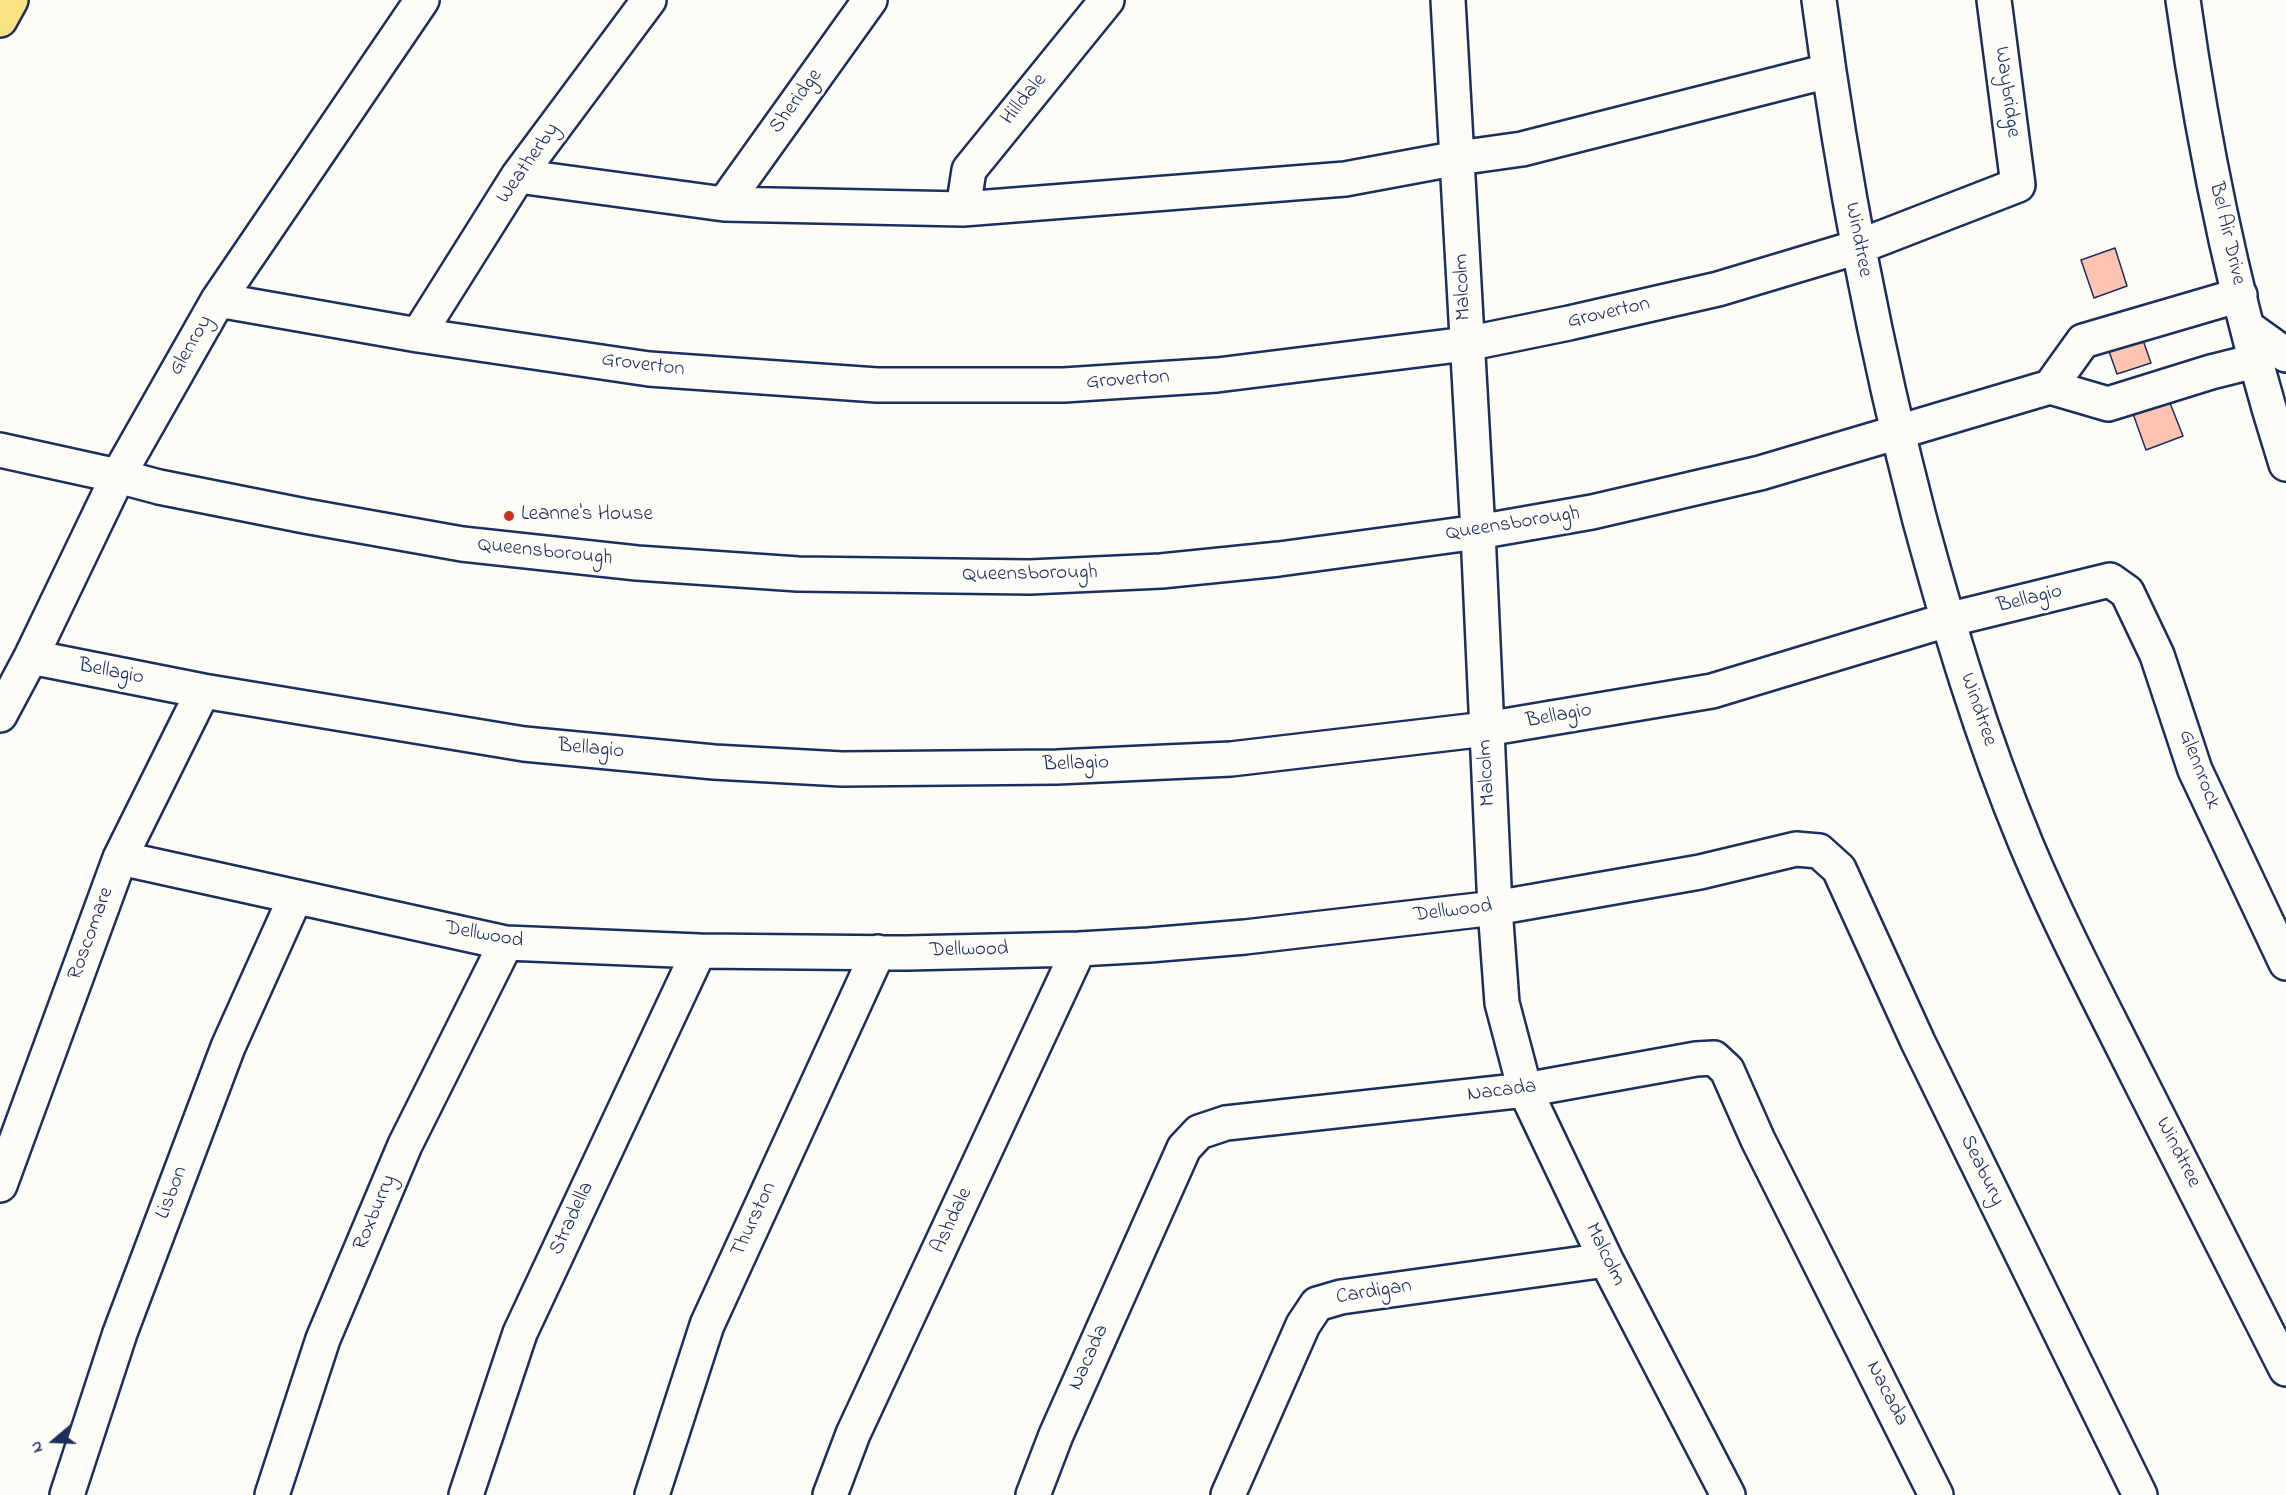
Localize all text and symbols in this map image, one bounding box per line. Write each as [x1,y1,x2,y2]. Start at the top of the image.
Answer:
street label: Waybridge [1987,45,2025,139]
street label: Sheridge [765,65,829,139]
street label: Hilldale [997,69,1053,131]
street label: Weatherby [492,119,566,209]
street label: Bel Air Drive [2202,180,2250,288]
street label: Windtree [1837,200,1877,280]
street label: Malcolm [1450,253,1478,321]
street label: Groverton [1565,292,1653,336]
street label: Glenroy [165,311,219,381]
street label: Groverton [600,348,686,384]
street label: Groverton [1085,366,1171,396]
street label: Queensborough [1444,502,1582,548]
place label: Leanne's House [521,503,653,529]
marker: Leanne's House [502,509,516,523]
street label: Queensborough [476,533,614,573]
street label: Queensborough [962,561,1098,589]
street label: Bellagio [1995,580,2065,620]
street label: Bellagio [76,654,146,692]
street label: Windtree [1953,670,2001,750]
street label: Bellagio [1524,699,1594,735]
street label: Glennrock [2171,727,2225,813]
street label: Bellagio [557,735,625,765]
street label: Malcolm [1474,739,1502,807]
street label: Bellagio [1043,751,1109,779]
street label: Roscomare [64,884,120,984]
street label: Dellwood [1412,895,1494,929]
street label: Dellwood [443,917,525,955]
street label: Dellwood [929,938,1009,964]
street label: Nacada [1466,1075,1538,1109]
street label: Windtree [2149,1114,2205,1192]
street label: Seabury [1953,1132,2009,1210]
street label: Lisbon [151,1163,195,1223]
street label: Roxburry [349,1171,403,1255]
street label: Stradella [545,1178,601,1260]
street label: Thurston [727,1179,783,1261]
street label: Ashdale [927,1184,979,1258]
street label: Malcolm [1578,1219,1630,1291]
street label: Cardigan [1334,1275,1414,1311]
street label: Nacada [1064,1321,1116,1395]
street label: Nacada [1859,1357,1913,1431]
north arrow [24,1411,84,1471]
text: N [24,1438,50,1456]

